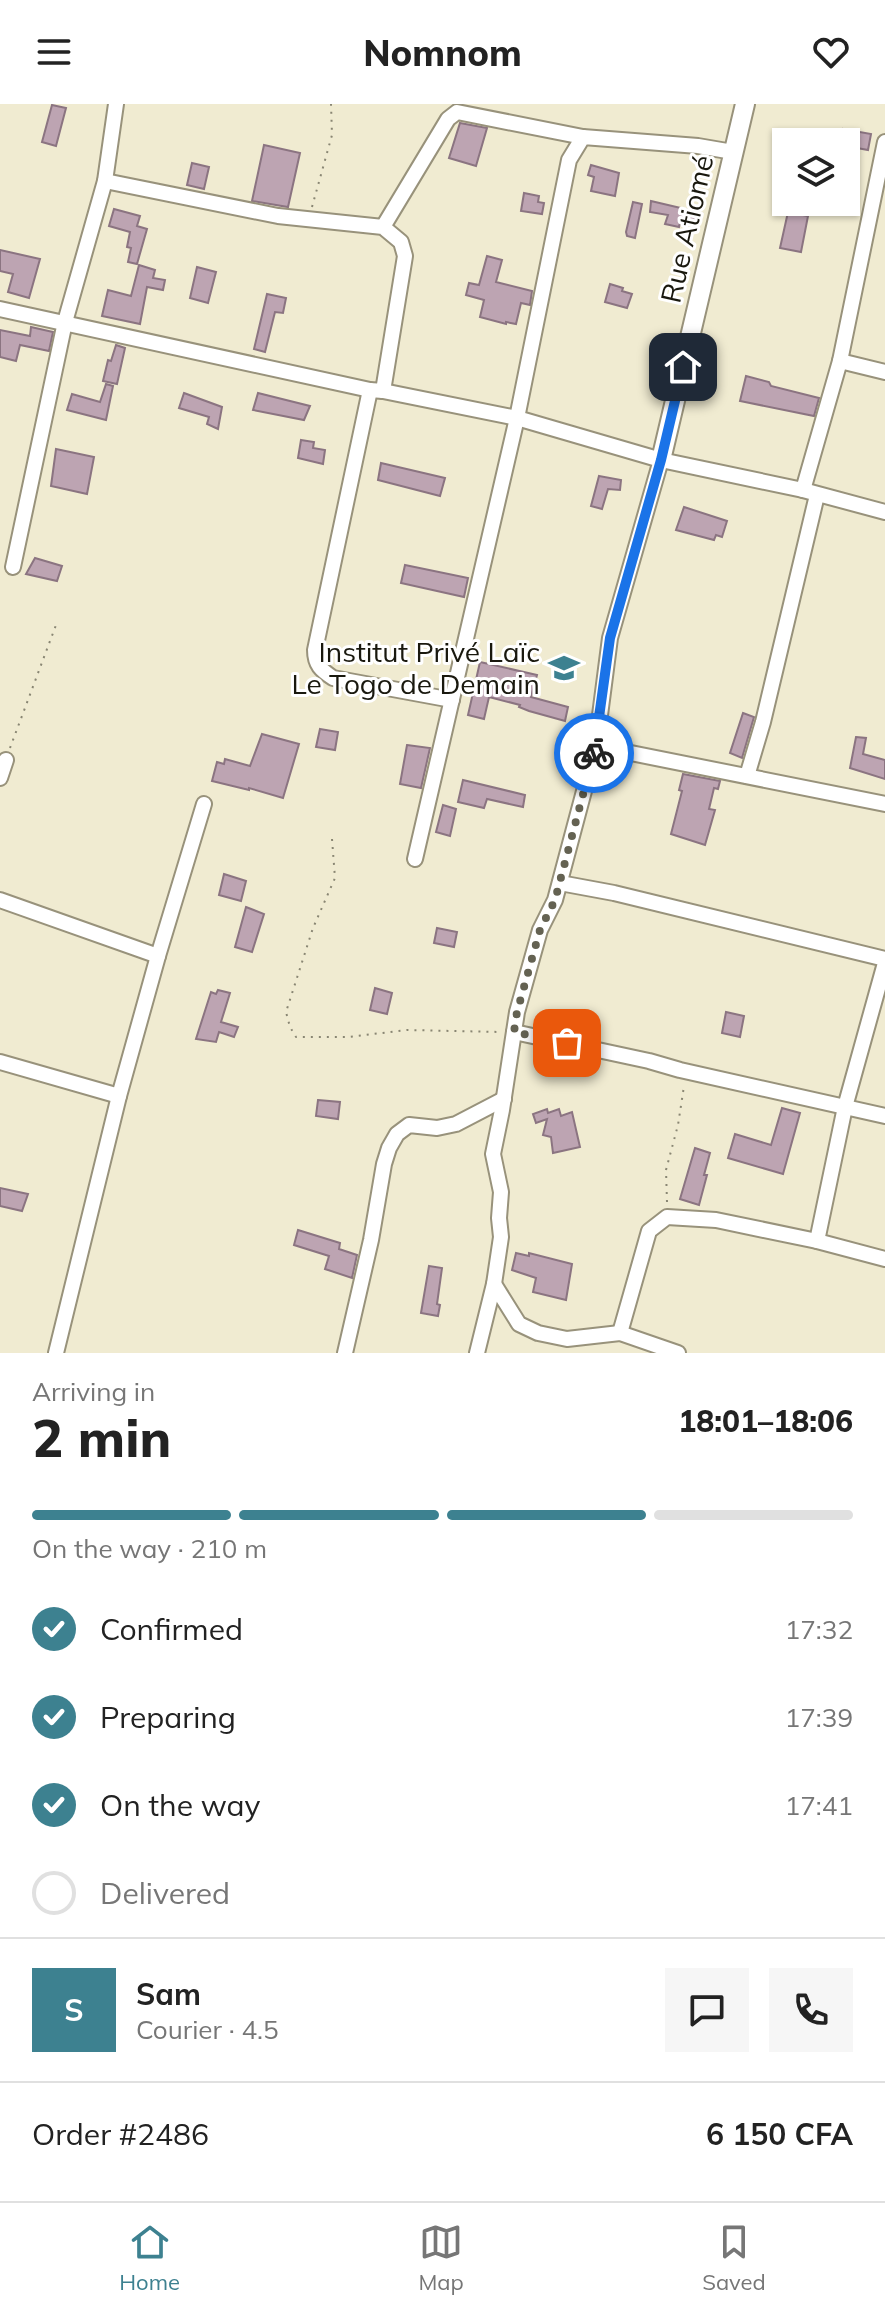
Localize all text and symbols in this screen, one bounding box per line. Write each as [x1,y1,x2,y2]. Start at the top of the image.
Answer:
icon: menu [32,30,76,74]
text: Nomnom [363,30,522,75]
icon: heart [809,30,853,74]
map controls [772,128,860,216]
button: layers [772,128,860,216]
street label: Rue Atiomé [653,152,721,306]
pin [649,333,717,401]
icon: home [661,345,705,389]
place label: Institut Privé Laïc Le Togo de Demain [291,634,540,701]
school or university icon: Institut Privé Laïc Le Togo de Demain [547,651,581,685]
courier [554,713,634,793]
icon: bike [572,731,616,775]
pin [533,1009,601,1077]
icon: bag [545,1021,589,1065]
text: Arriving in [32,1375,155,1408]
text: 18:01–18:06 [678,1402,853,1440]
text: 2 min [32,1405,171,1470]
text: On the way · 210 m [32,1532,267,1565]
icon: check [32,1607,76,1651]
text: Confirmed [100,1610,243,1648]
text: 17:32 [785,1613,853,1646]
icon: check [32,1695,76,1739]
text: Preparing [100,1698,236,1736]
text: 17:39 [785,1701,853,1734]
icon: check [32,1783,76,1827]
text: On the way [100,1786,260,1824]
text: 17:41 [785,1789,853,1822]
text: Delivered [100,1874,230,1912]
button: chat [665,1968,749,2052]
button: phone [769,1968,853,2052]
text: Sam [136,1975,201,2013]
text: S [64,1991,84,2029]
text: Courier · 4.5 [136,2013,279,2046]
text: Order #2486 [32,2115,209,2153]
text: 6 150 CFA [706,2115,853,2153]
tab: Home [119,2220,180,2296]
tab: Map [418,2220,464,2296]
tab: Saved [702,2220,766,2296]

